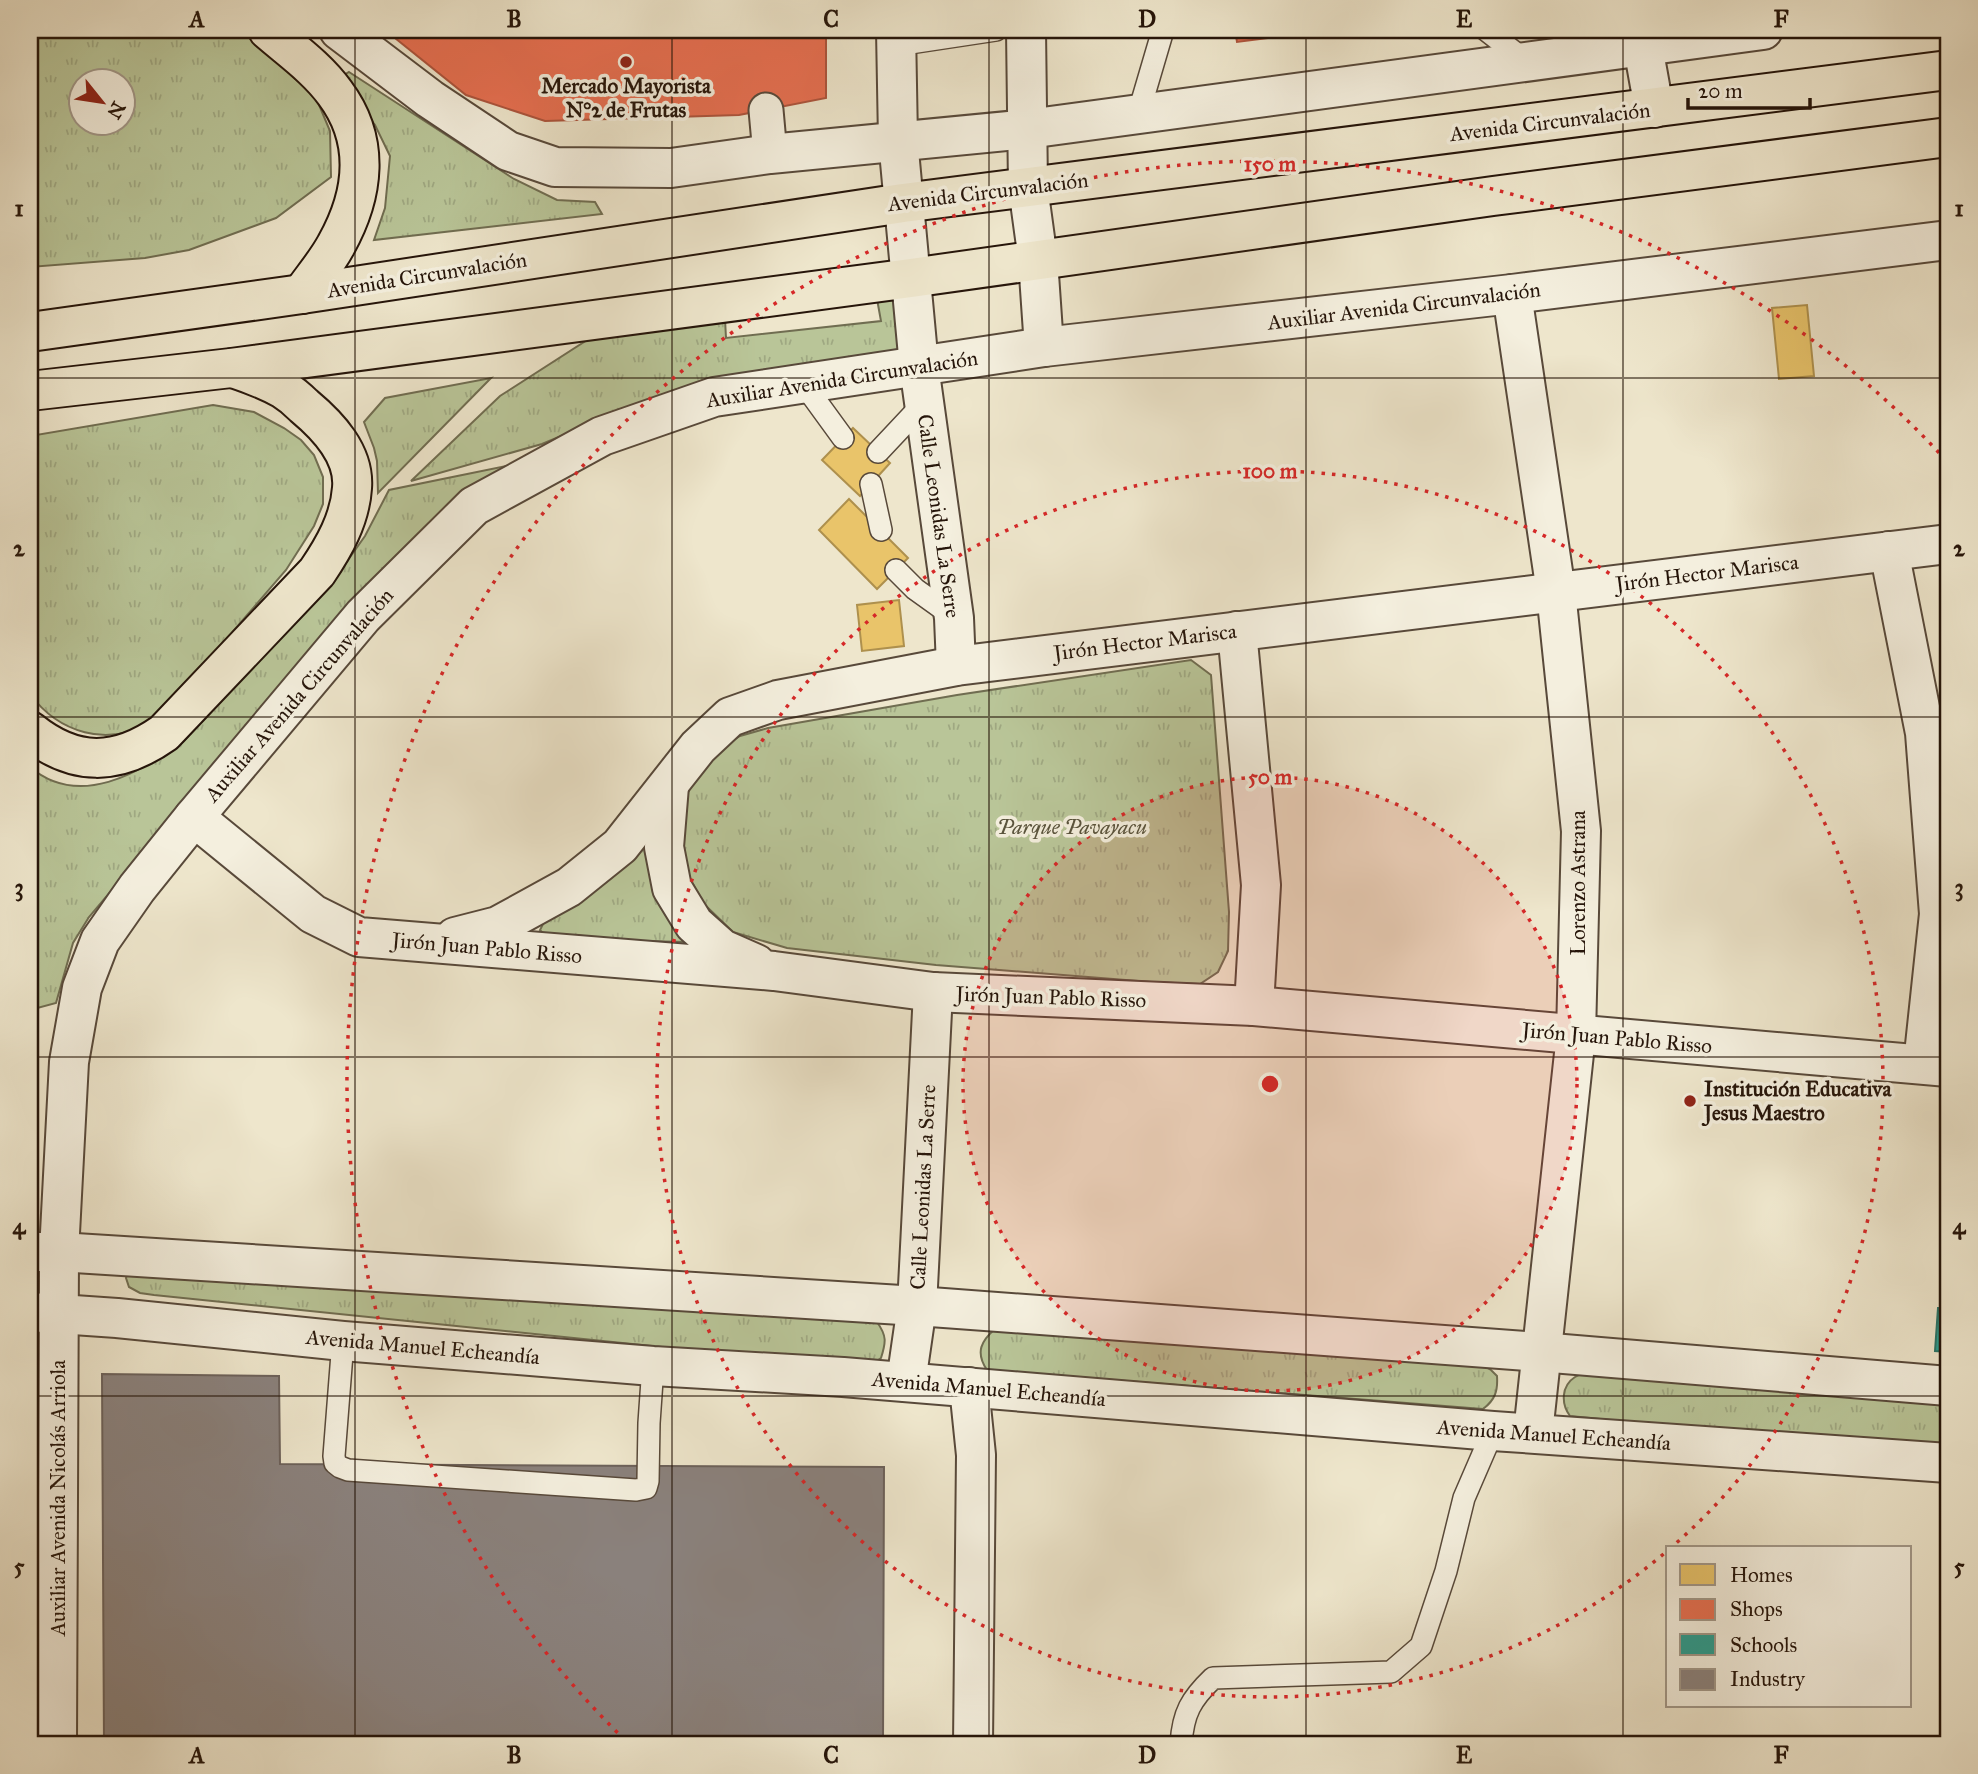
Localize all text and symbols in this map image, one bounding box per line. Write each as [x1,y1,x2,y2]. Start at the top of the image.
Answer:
text: A [187,5,205,33]
text: B [506,5,522,33]
text: C [823,5,839,33]
text: D [1138,5,1156,33]
text: E [1456,5,1473,33]
text: F [1773,5,1789,33]
marker: Mercado Mayorista N°2 de Frutas [618,54,634,70]
north arrow [66,66,136,136]
scale bar [1688,66,1810,110]
place label: Mercado Mayorista N°2 de Frutas [541,73,712,123]
text: 20 m [1698,78,1743,104]
street label: Avenida Circunvalación [1447,97,1652,147]
text: N [102,98,130,123]
text: 150 m [1244,151,1296,177]
street label: Avenida Circunvalación [885,167,1090,217]
text: 1 [14,194,24,222]
text: 1 [1954,194,1964,222]
street label: Avenida Circunvalación [324,246,529,304]
street label: Auxiliar Avenida Circunvalación [1265,276,1542,336]
street label: Auxiliar Avenida Circunvalación [703,345,980,413]
street label: Calle Leonidas La Serre [912,412,966,620]
text: 100 m [1243,458,1298,484]
text: 2 [13,534,25,562]
text: 2 [1953,534,1965,562]
street label: Jirón Hector Marisca [1612,549,1800,597]
street label: Auxiliar Avenida Circunvalación [198,583,399,808]
street label: Jirón Hector Marisca [1050,618,1238,666]
text: 50 m [1248,764,1292,790]
street label: Lorenzo Astrana [1565,810,1591,956]
park label: Parque Pavayacu [997,814,1147,840]
text: 3 [14,873,24,902]
text: 3 [1954,873,1964,902]
street label: Jirón Juan Pablo Risso [389,927,583,969]
street label: Jirón Juan Pablo Risso [953,981,1147,1013]
street label: Jirón Juan Pablo Risso [1519,1017,1713,1059]
centre of rings [1258,1072,1282,1096]
place label: Institución Educativa Jesus Maestro [1701,1076,1892,1127]
street label: Calle Leonidas La Serre [905,1083,941,1290]
marker: Institución Educativa Jesus Maestro [1682,1093,1698,1109]
text: 4 [13,1212,27,1240]
text: 4 [1953,1212,1967,1240]
street label: Avenida Manuel Echeandía [304,1324,541,1370]
street label: Auxiliar Avenida Nicolás Arriola [45,1360,71,1637]
street label: Avenida Manuel Echeandía [870,1366,1107,1412]
street label: Avenida Manuel Echeandía [1435,1414,1672,1456]
legend [1666,1546,1912,1708]
text: 5 [14,1552,25,1580]
text: 5 [1954,1552,1965,1580]
text: Homes [1730,1562,1793,1588]
text: Shops [1730,1596,1783,1622]
text: Schools [1730,1632,1797,1658]
text: Industry [1730,1666,1806,1692]
text: A [187,1741,205,1769]
text: B [506,1741,522,1769]
text: C [823,1741,839,1769]
text: D [1138,1741,1156,1769]
text: E [1456,1741,1473,1769]
text: F [1773,1741,1789,1769]

